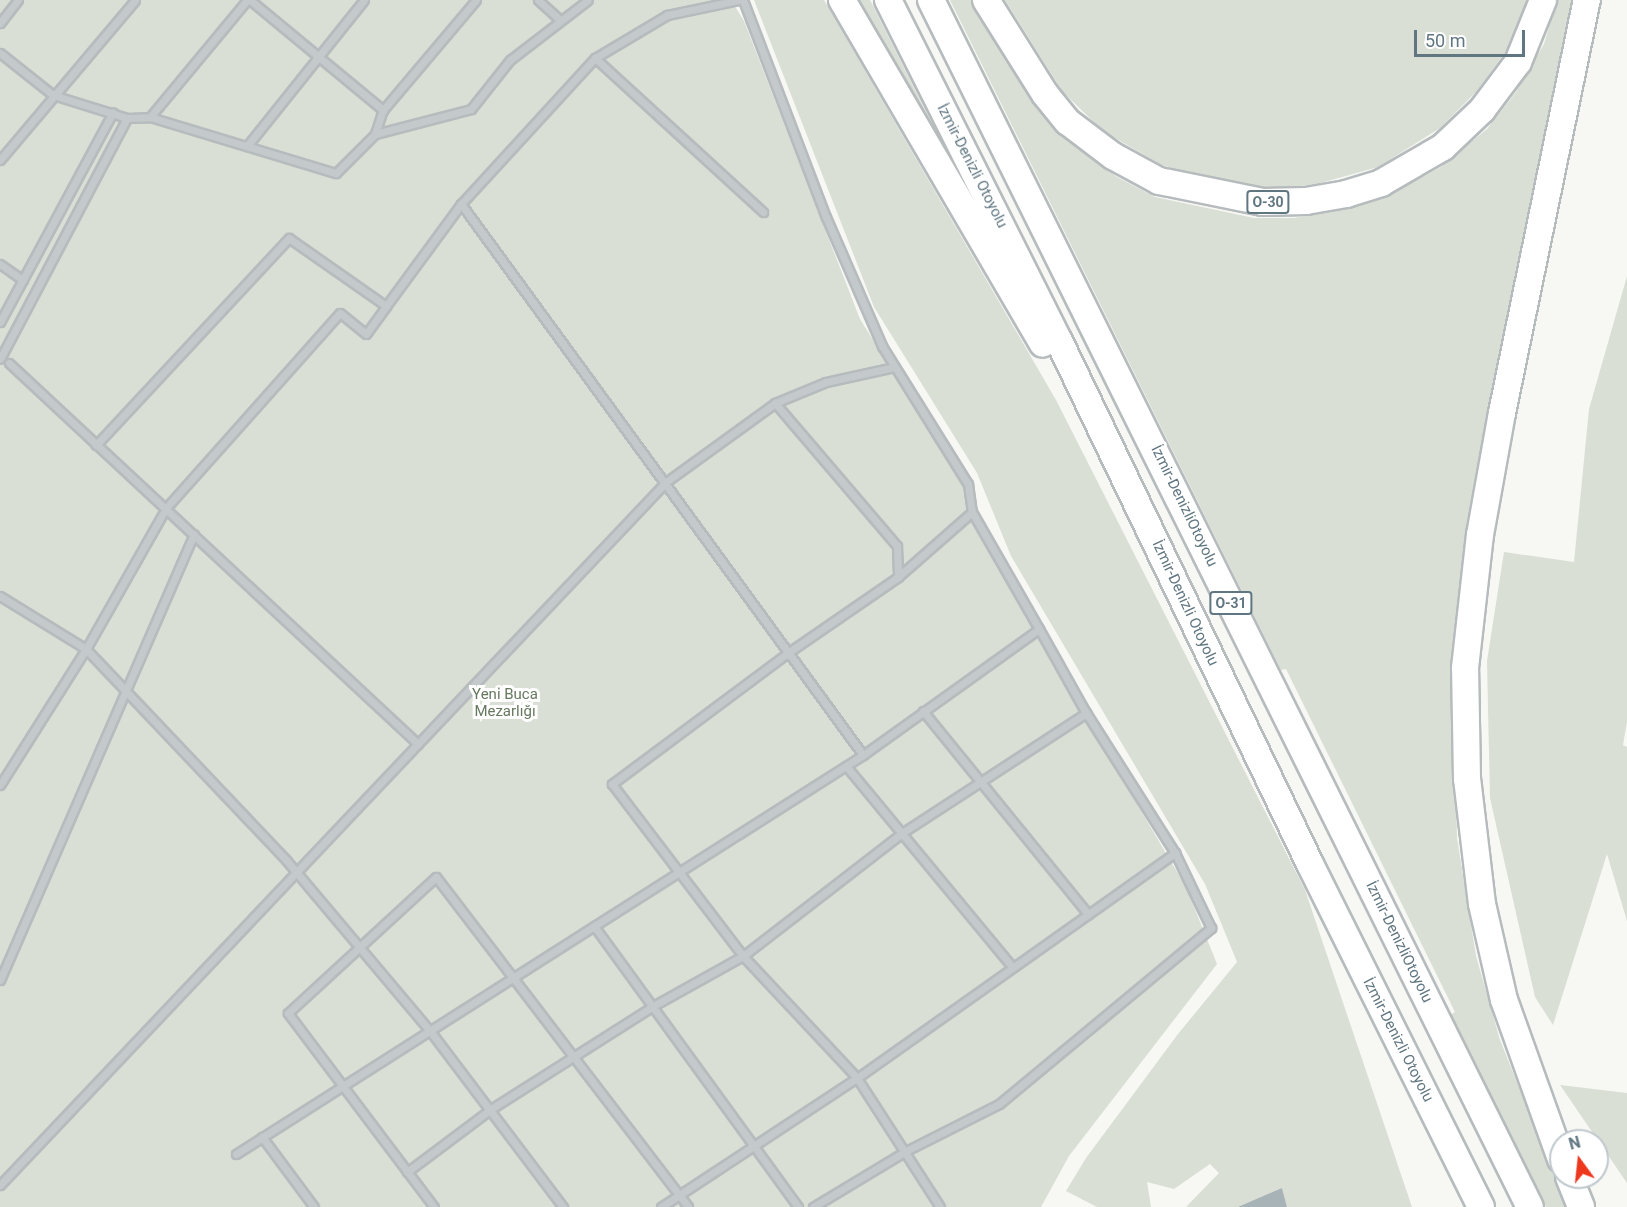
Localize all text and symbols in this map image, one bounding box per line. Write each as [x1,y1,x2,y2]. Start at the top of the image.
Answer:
scale bar [1417,18,1528,56]
text: 50 m [1425,30,1465,51]
street label: İzmir-Denizli Otoyolu [933,101,1011,231]
road number: O-30 [1246,191,1290,213]
street label: İzmir-DenizliOtoyolu [1147,442,1221,570]
street label: İzmir-Denizli Otoyolu [1148,537,1222,669]
road number: O-31 [1208,592,1254,614]
park label: Yeni Buca Mezarlığı [472,685,538,720]
street label: İzmir-DenizliOtoyolu [1362,878,1436,1006]
street label: İzmir-Denizli Otoyolu [1359,975,1437,1105]
north arrow [1549,1129,1609,1189]
text: N [1567,1132,1583,1154]

